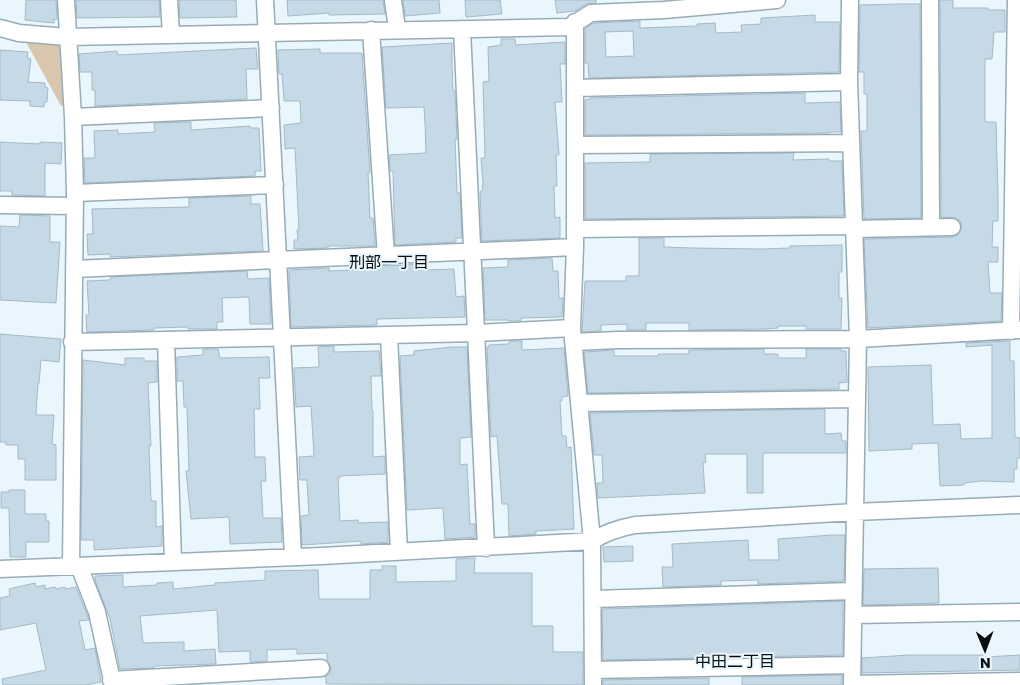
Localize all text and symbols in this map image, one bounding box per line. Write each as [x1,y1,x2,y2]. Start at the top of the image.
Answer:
district label: 刑部一丁目 [349,251,429,274]
north arrow [960,625,1010,675]
district label: 中田二丁目 [695,650,775,673]
text: N [980,653,991,673]

